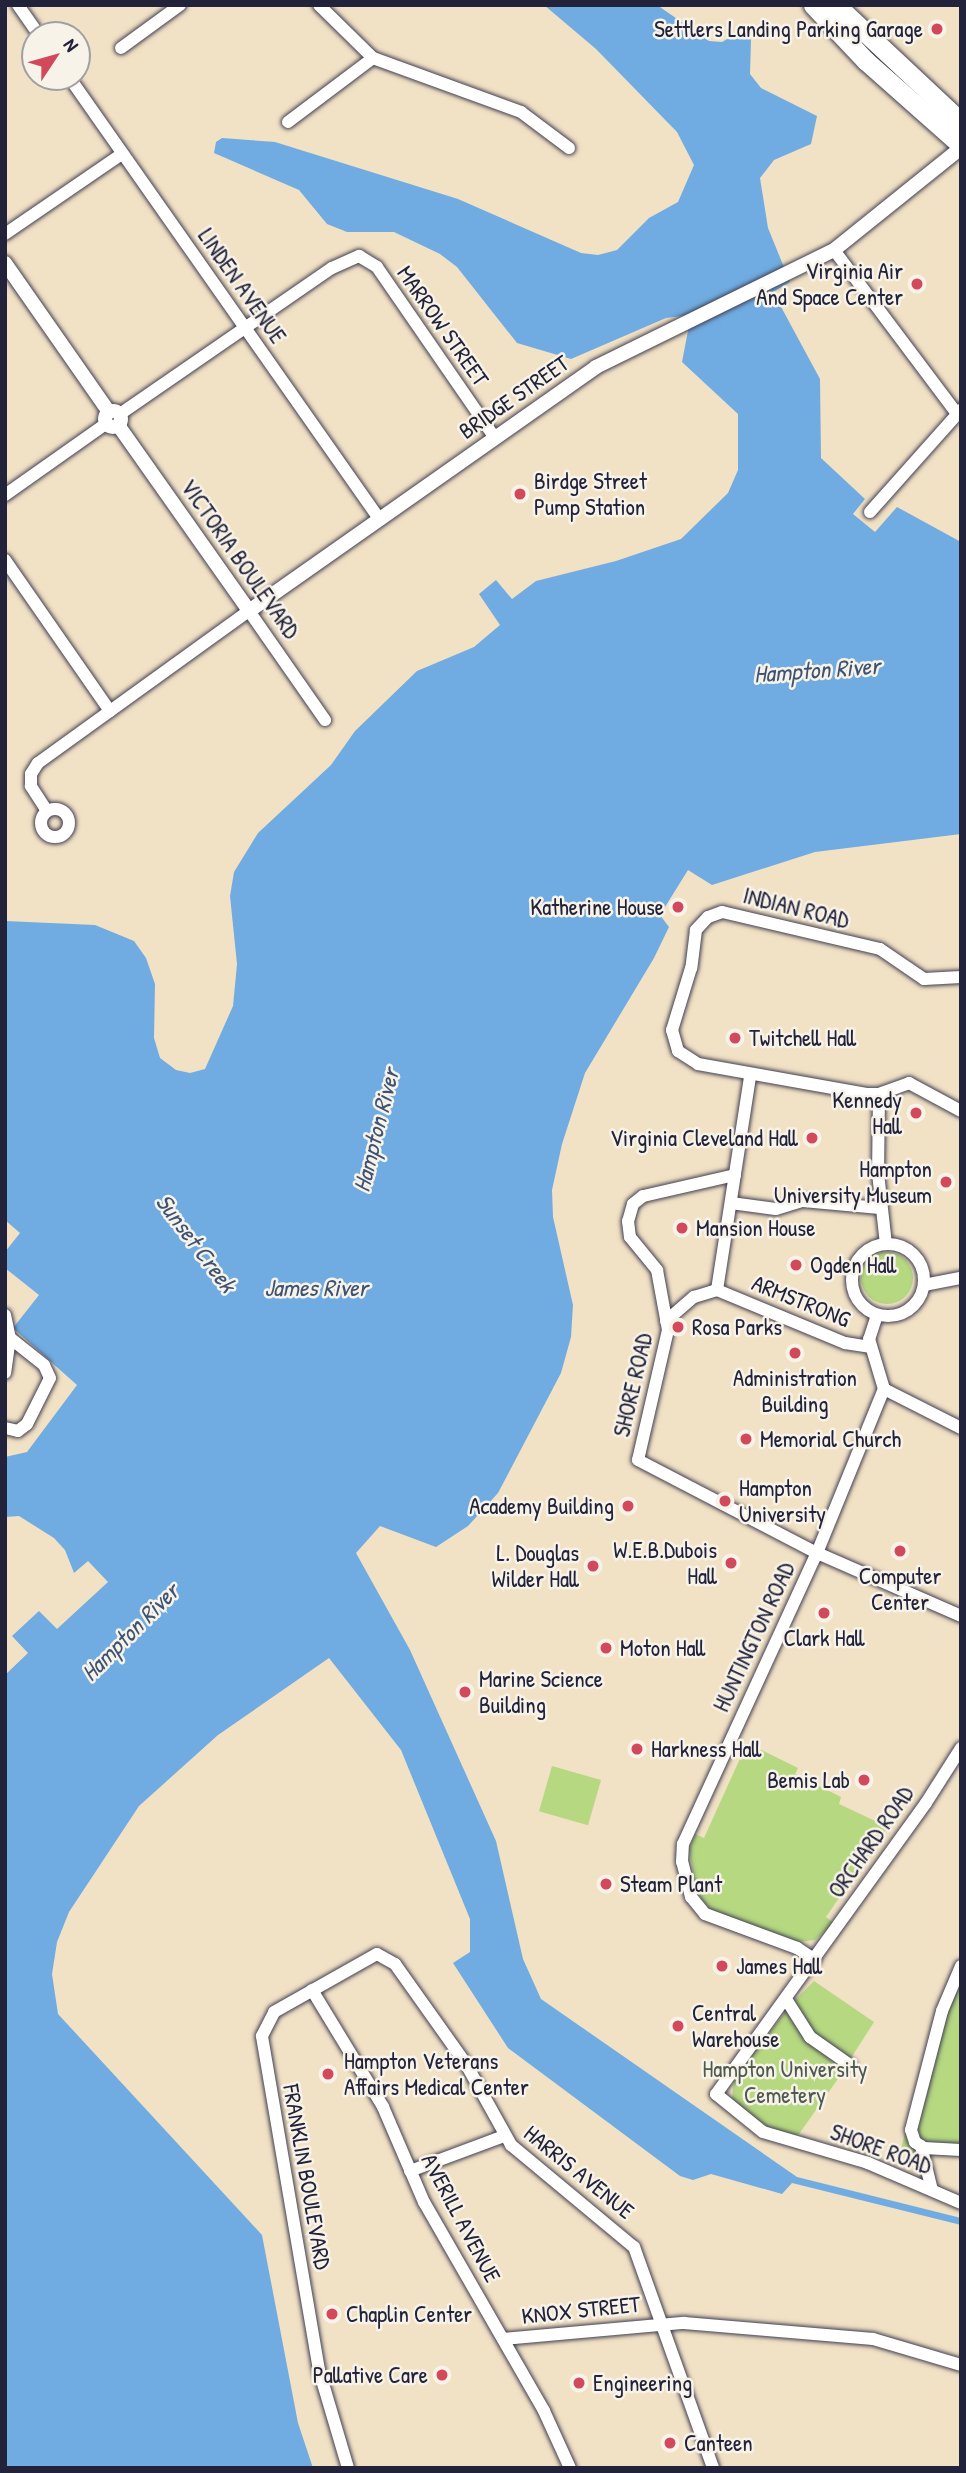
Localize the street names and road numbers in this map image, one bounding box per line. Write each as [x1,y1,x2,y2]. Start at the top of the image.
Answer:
street label: LINDEN AVENUE [192,223,292,349]
street label: MARROW STREET [391,260,495,392]
street label: BRIDGE STREET [454,349,574,445]
street label: VICTORIA BOULEVARD [175,474,305,644]
street label: INDIAN ROAD [740,882,852,934]
street label: ARMSTRONG [748,1269,854,1333]
street label: SHORE ROAD [608,1331,658,1439]
street label: HUNTINGTON ROAD [707,1558,801,1716]
street label: ORCHARD ROAD [822,1781,920,1903]
street label: FRANKLIN BOULEVARD [277,2082,337,2272]
street label: SHORE ROAD [827,2118,935,2180]
street label: HARRIS AVENUE [518,2119,640,2225]
street label: AVERILL AVENUE [415,2149,507,2287]
street label: KNOX STREET [520,2290,642,2330]

